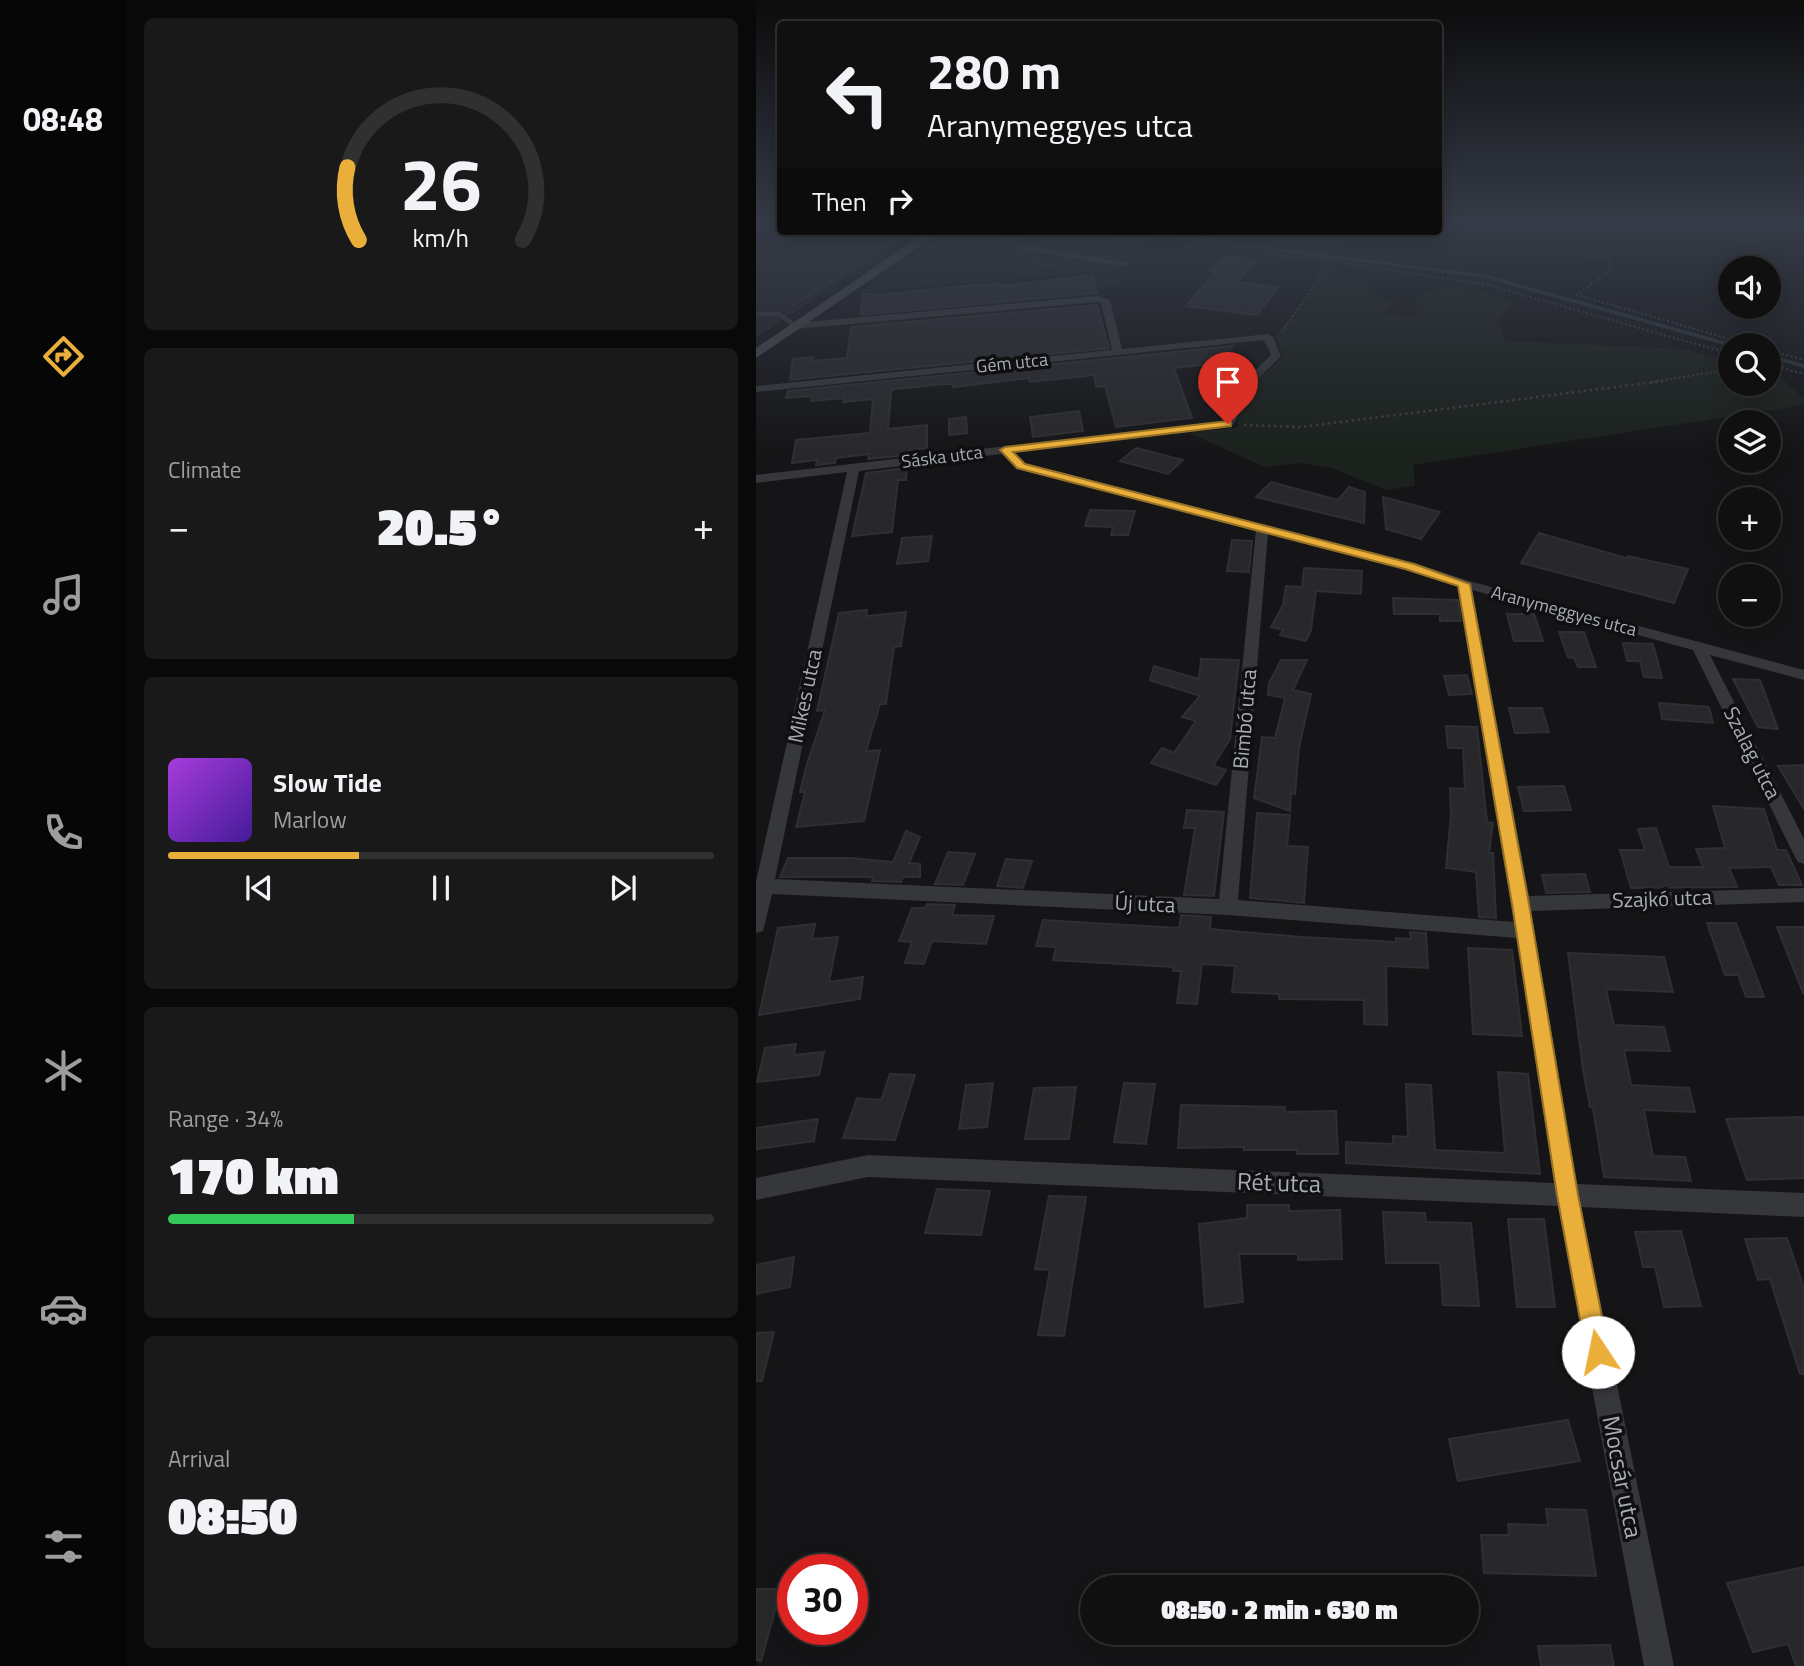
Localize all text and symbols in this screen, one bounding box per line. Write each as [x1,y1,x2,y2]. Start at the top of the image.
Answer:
text: 280 m [927,33,1061,108]
icon: left [812,49,903,140]
text: 08:48 [23,95,103,143]
text: Aranymeggyes utca [927,101,1193,149]
text: 26 [400,128,482,238]
text: Then [812,182,867,221]
icon: right [881,182,919,220]
text: km/h [413,219,469,257]
map controls [1718,256,1781,627]
button: sound [1718,256,1781,319]
icon: directions [39,332,88,381]
button: search [1718,333,1781,396]
street label: Gém utca [975,345,1049,380]
pin [1198,352,1258,424]
icon: arrive [1209,363,1247,401]
button: layers [1718,410,1781,473]
street label: Sáska utca [900,438,984,475]
text: Climate [168,452,241,487]
text: 20.5° [376,486,506,565]
button: + [1718,487,1781,550]
text: − [168,497,189,555]
text: + [693,497,714,555]
button: − [1718,564,1781,627]
icon: music [39,570,88,619]
street label: Aranymeggyes utca [1488,578,1640,643]
street label: Mikes utca [778,645,830,746]
street label: Bimbó utca [1224,667,1264,770]
street label: Szalag utca [1716,701,1790,805]
text: Slow Tide [273,763,382,802]
text: Marlow [273,802,347,837]
icon: phone [39,808,88,857]
icon: previous [240,869,278,907]
icon: pause [422,869,460,907]
icon: next [604,869,642,907]
street label: Szajkó utca [1612,880,1713,916]
street label: Új utca [1114,885,1177,921]
icon: climate [39,1046,88,1095]
text: Range · 34% [168,1101,283,1136]
text: 170 km [168,1135,339,1214]
street label: Rét utca [1236,1163,1322,1201]
icon: car [39,1284,88,1333]
position arrow [1561,1315,1635,1389]
street label: Mocsár utca [1594,1413,1652,1541]
text: Arrival [168,1441,230,1476]
text: 08:50 [168,1475,297,1554]
icon: filters [39,1522,88,1571]
speed limit sign: 30 [777,1554,868,1645]
text: 08:50 · 2 min · 630 m [1161,1590,1398,1629]

